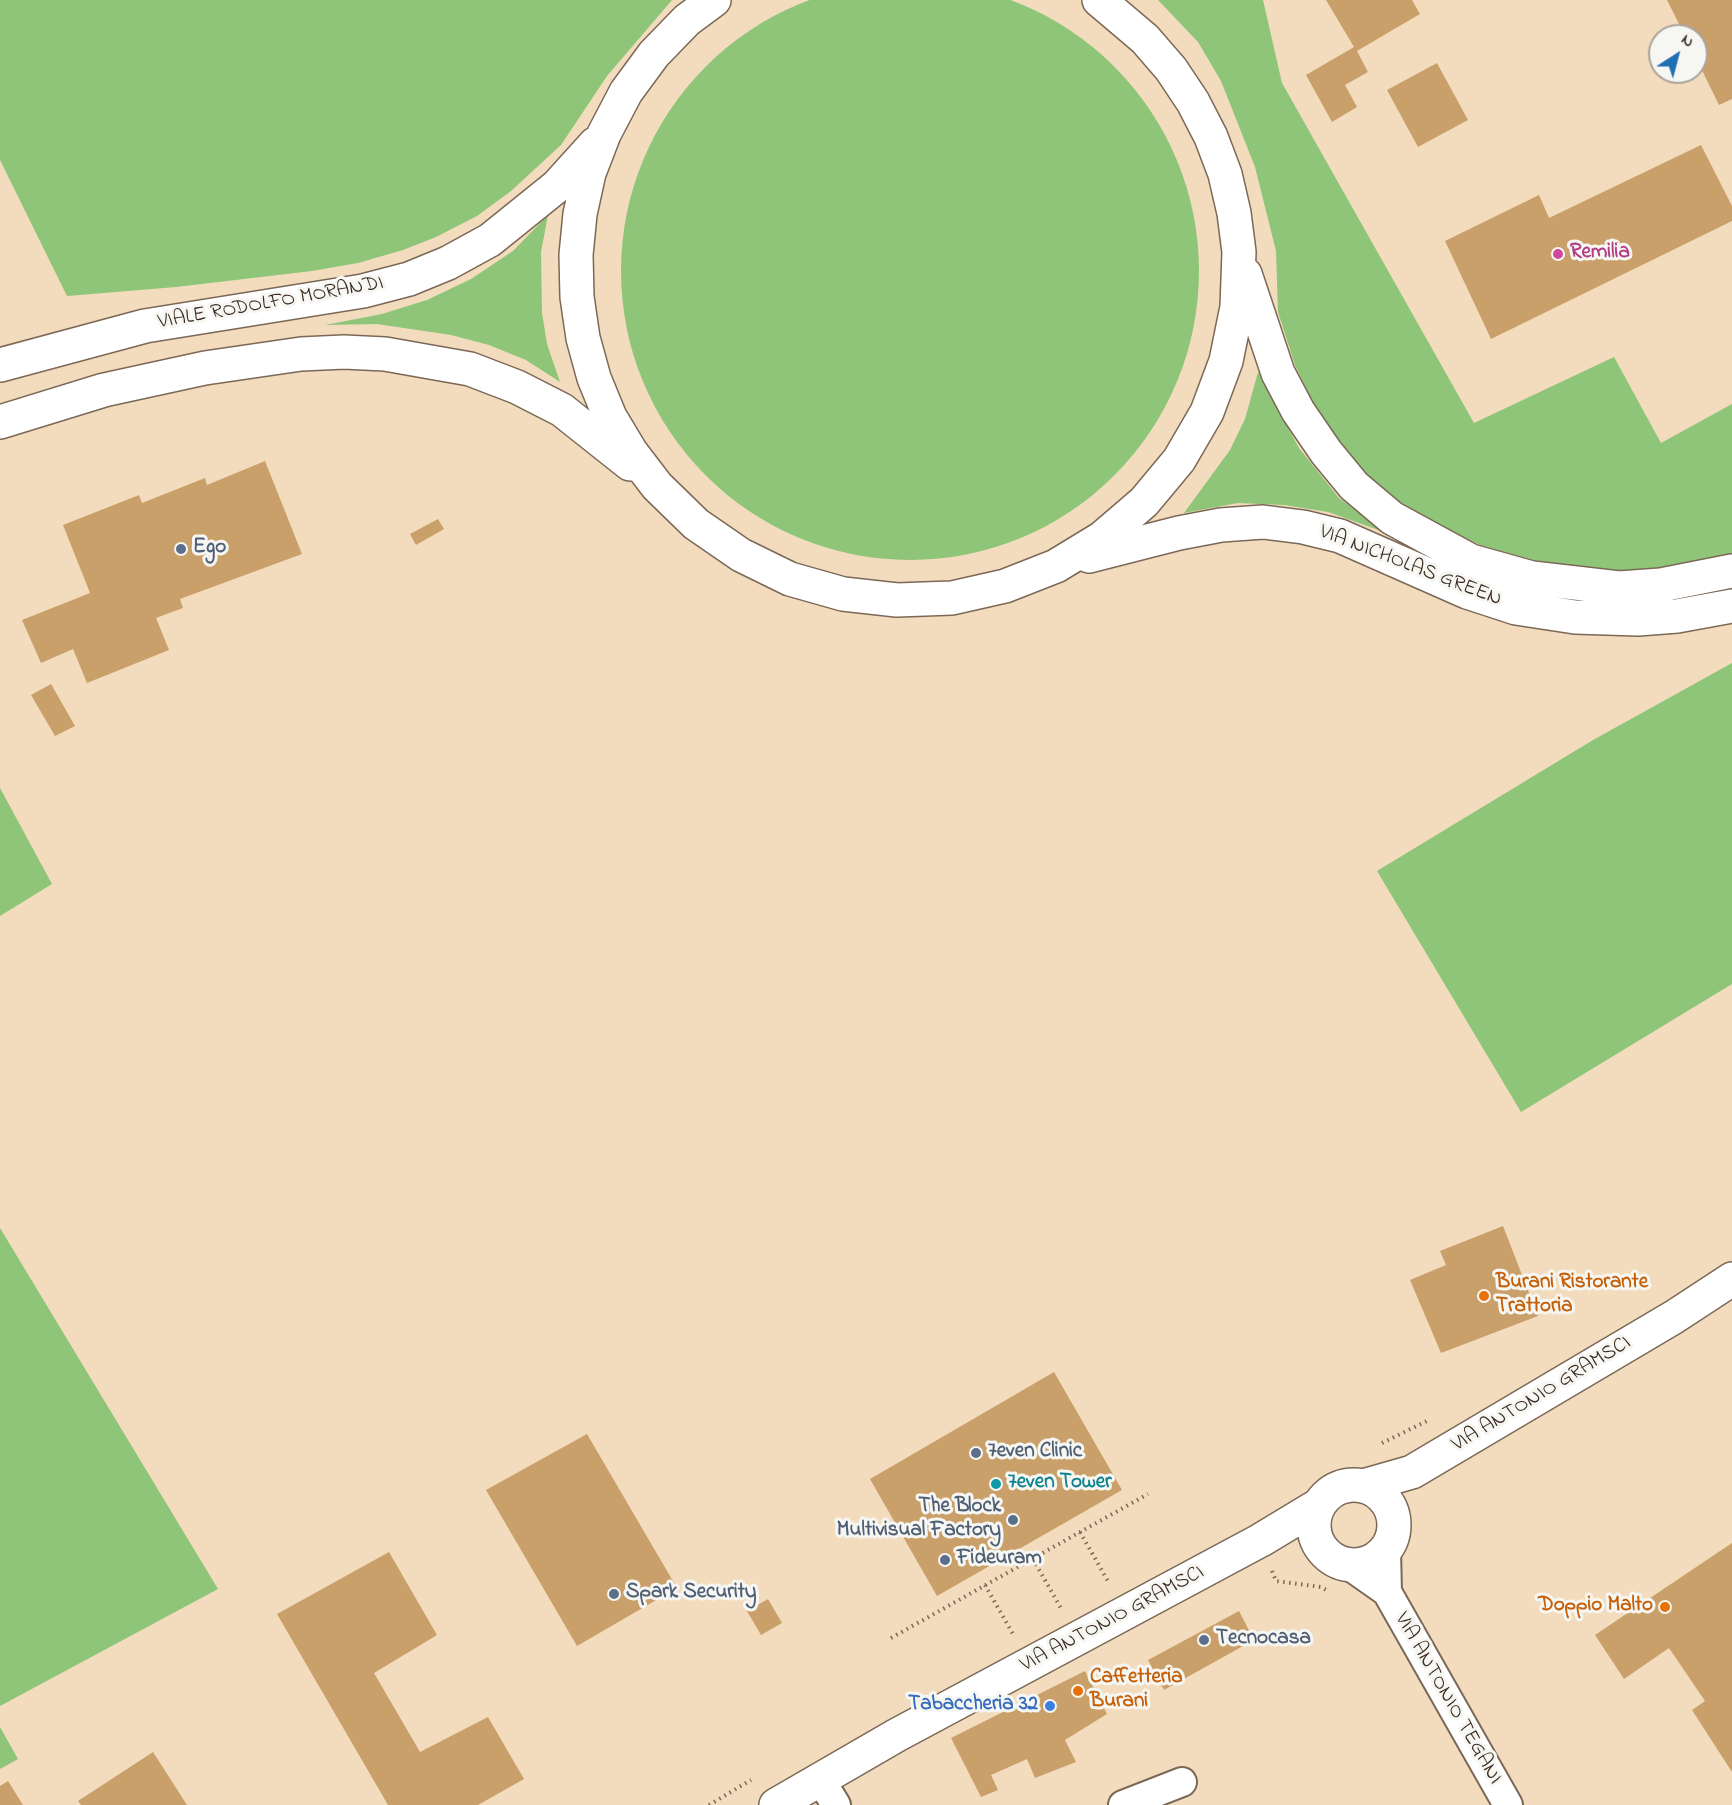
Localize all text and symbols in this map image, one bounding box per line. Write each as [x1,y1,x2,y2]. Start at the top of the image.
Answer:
north arrow [1648,24,1708,84]
text: N [1676,28,1699,54]
place label: Remilia [1570,241,1630,267]
marker: Remilia [1551,247,1565,261]
street label: VIALE RODOLFO MORANDI [156,272,386,336]
street label: VIA NICHOLAS GREEN [1315,521,1505,613]
place label: Ego [193,536,226,562]
marker: Ego [174,542,188,556]
place label: Burani Ristorante Trattoria [1496,1271,1648,1321]
marker: Burani Ristorante Trattoria [1477,1289,1491,1303]
street label: VIA ANTONIO GRAMSCI [1448,1332,1636,1458]
place label: 7even Clinic [988,1440,1082,1466]
marker: 7even Clinic [969,1446,983,1460]
place label: 7even Tower [1008,1471,1112,1497]
marker: 7even Tower [989,1477,1003,1491]
place label: The Block Multivisual Factory [837,1495,1001,1545]
marker: The Block Multivisual Factory [1006,1513,1020,1527]
place label: Fideuram [957,1547,1042,1573]
marker: Fideuram [938,1553,952,1567]
street label: VIA ANTONIO GRAMSCI [1017,1561,1209,1679]
place label: Spark Security [626,1581,756,1607]
marker: Spark Security [607,1587,621,1601]
place label: Doppio Malto [1538,1594,1653,1620]
marker: Doppio Malto [1658,1600,1672,1614]
street label: VIA ANTONIO TEGANI [1388,1609,1506,1789]
place label: Tecnocasa [1216,1627,1311,1653]
marker: Tecnocasa [1197,1633,1211,1647]
place label: Caffetteria Burani [1090,1666,1183,1716]
marker: Caffetteria Burani [1071,1684,1085,1698]
place label: Tabaccheria 32 [908,1693,1038,1719]
marker: Tabaccheria 32 [1043,1699,1057,1713]

